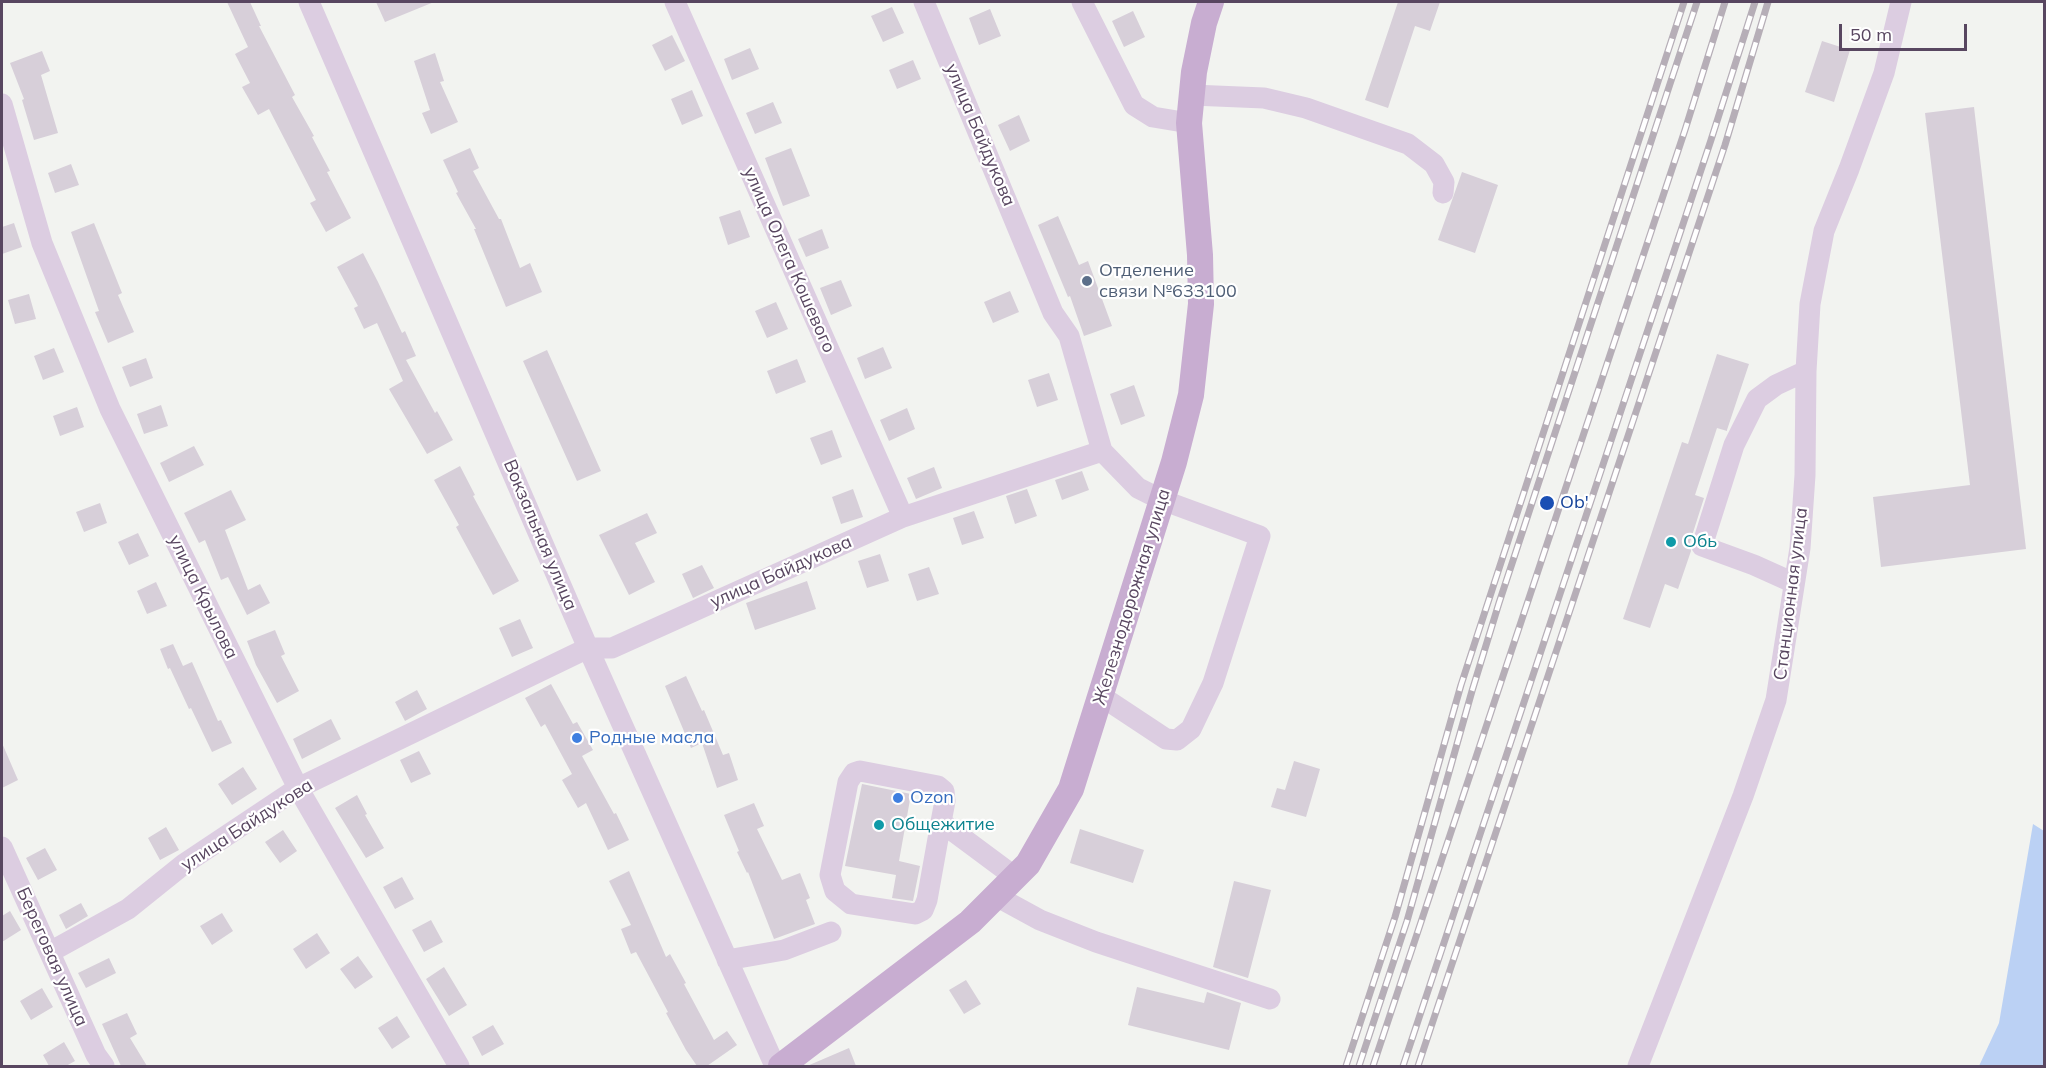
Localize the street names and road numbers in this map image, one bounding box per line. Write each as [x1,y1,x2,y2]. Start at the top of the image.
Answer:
street label: улица Байдукова [940,60,1020,210]
street label: улица Олега Кошевого [738,164,840,356]
street label: Вокзальная улица [498,456,582,614]
street label: Железнодорожная улица [1089,486,1175,708]
street label: Станционная улица [1770,506,1812,682]
street label: улица Крылова [164,531,242,663]
street label: улица Байдукова [707,531,855,613]
street label: улица Байдукова [177,774,317,876]
street label: Береговая улица [12,884,92,1030]

